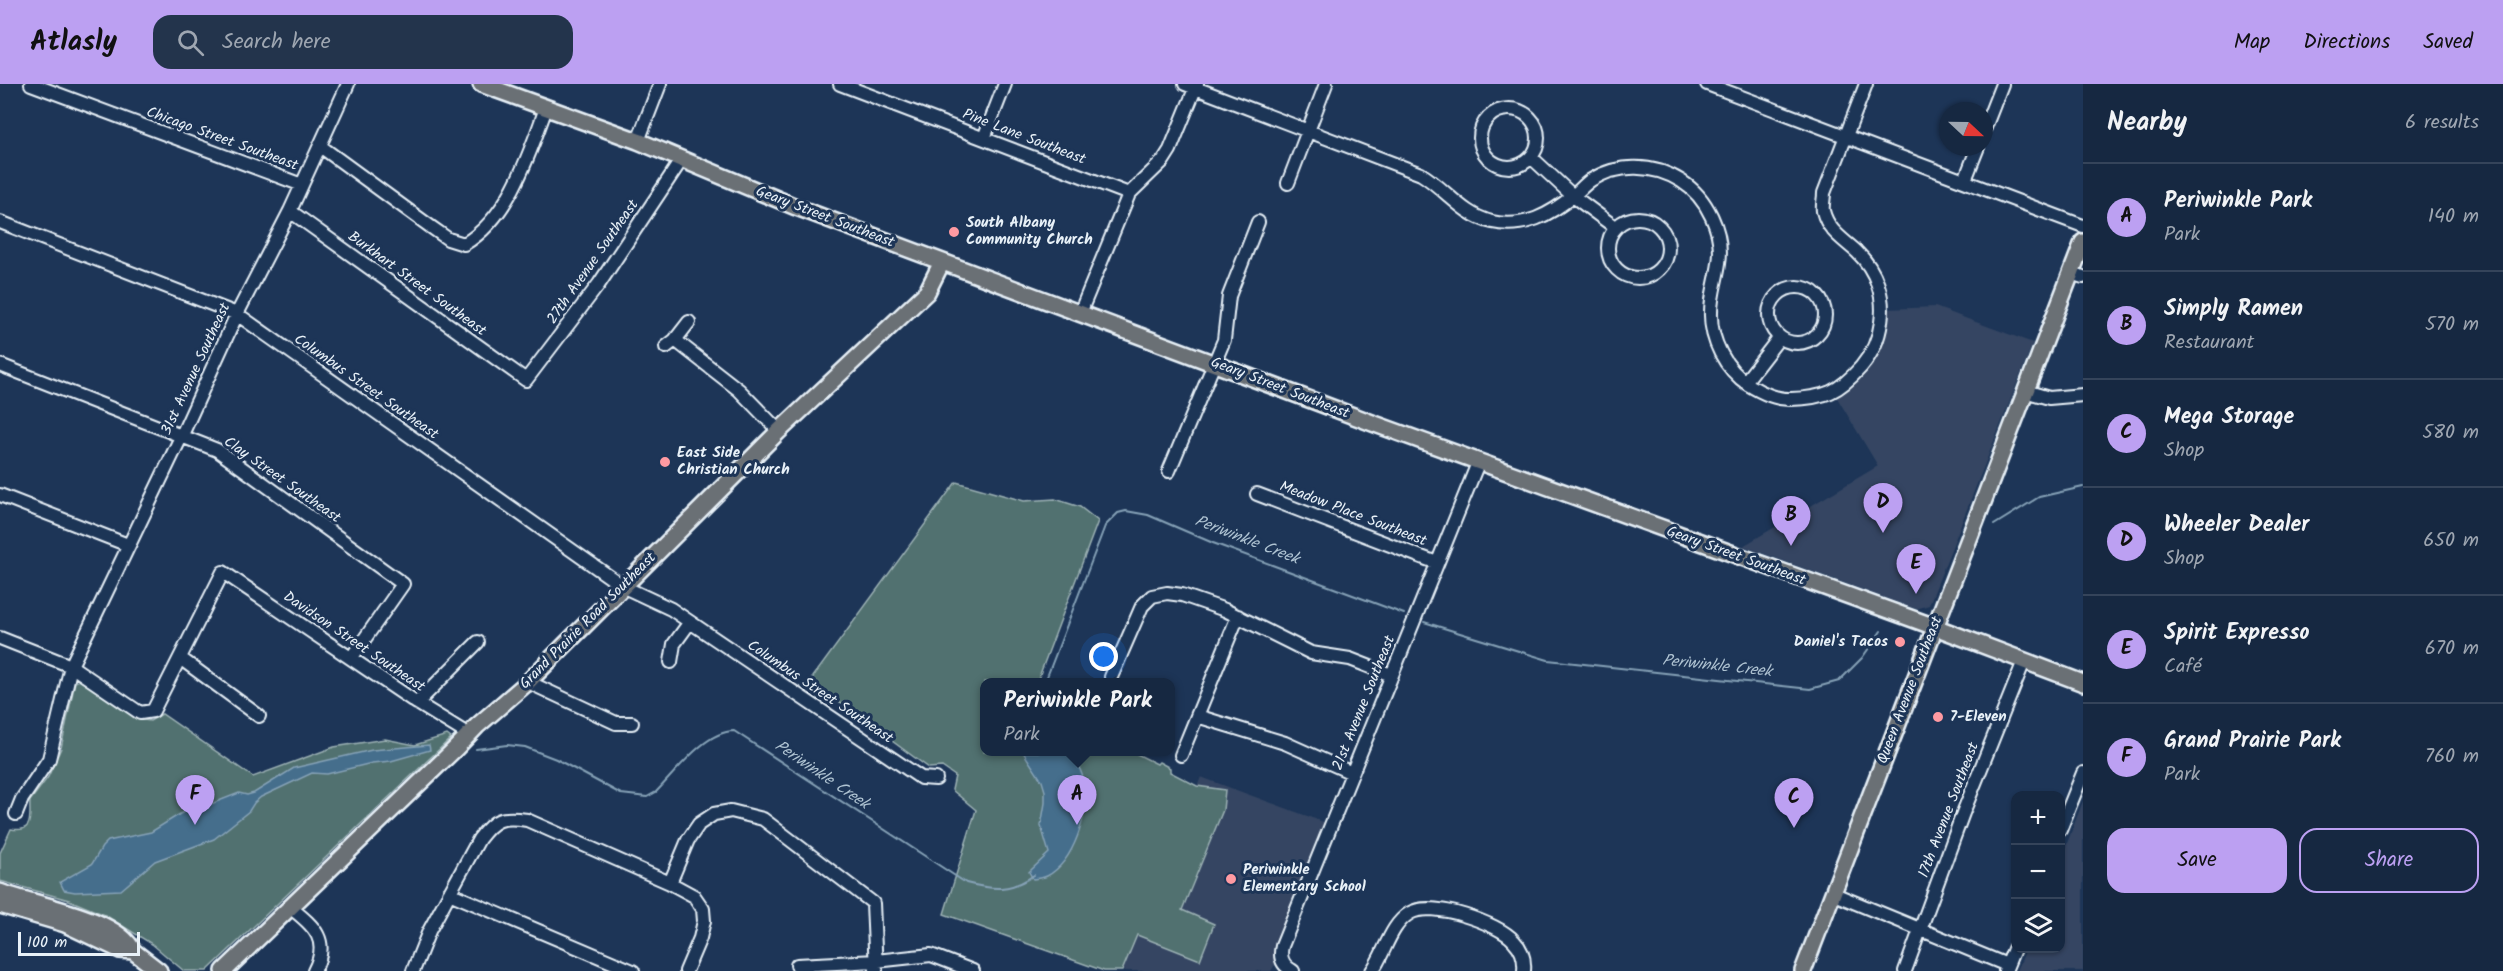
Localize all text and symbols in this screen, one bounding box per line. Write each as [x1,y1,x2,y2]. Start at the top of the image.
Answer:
search box [153,15,573,69]
text: Atlasly [30,20,117,65]
text: Search here [222,25,331,60]
icon: search [174,26,207,59]
text: Map [2234,26,2270,59]
text: Directions [2303,26,2390,59]
text: Saved [2423,26,2473,59]
street label: Chicago Street Southeast [143,100,302,178]
street label: Pine Lane Southeast [959,102,1089,172]
north arrow [1939,102,1993,156]
text: Nearby [2107,102,2187,144]
text: 6 results [2405,107,2479,139]
street label: Geary Street Southeast [752,179,898,255]
text: Periwinkle Park [2164,184,2312,219]
street label: 27th Avenue Southeast [541,195,645,329]
text: A [2120,201,2133,233]
text: 140 m [2428,201,2479,233]
place label: South Albany Community Church [966,211,1093,252]
text: Park [2164,219,2200,251]
street label: Burkhart Street Southeast [343,225,492,343]
marker: South Albany Community Church [947,225,961,239]
text: Simply Ramen [2164,292,2303,327]
street label: 31st Avenue Southeast [155,299,237,439]
text: B [2120,309,2133,341]
text: 570 m [2425,309,2479,341]
text: Restaurant [2164,327,2254,359]
street label: Columbus Street Southeast [289,328,443,446]
street label: Geary Street Southeast [1207,350,1353,426]
text: Mega Storage [2164,400,2294,435]
text: C [2120,417,2133,449]
text: 580 m [2422,417,2479,449]
street label: Clay Street Southeast [218,430,346,530]
text: Shop [2164,435,2204,467]
place label: East Side Christian Church [677,441,790,482]
marker: East Side Christian Church [658,455,672,469]
street label: Meadow Place Southeast [1276,475,1430,553]
pin: D [1864,484,1902,533]
pin: B [1772,496,1810,546]
text: Wheeler Dealer [2164,508,2309,543]
water label: Periwinkle Creek [1191,509,1305,572]
street label: Geary Street Southeast [1663,520,1809,592]
text: D [2120,525,2133,557]
text: 650 m [2423,525,2479,557]
text: Shop [2164,543,2204,575]
pin: E [1896,544,1936,594]
street label: Grand Prairie Road Southeast [514,547,662,695]
street label: Davidson Street Southeast [278,585,430,699]
street label: Queen Avenue Southeast [1871,613,1949,767]
text: Spirit Expresso [2164,616,2309,651]
place label: Daniel's Tacos [1794,630,1888,654]
street label: 21st Avenue Southeast [1326,632,1402,774]
text: E [2121,633,2132,665]
text: 670 m [2425,633,2479,665]
street label: Columbus Street Southeast [742,634,898,750]
marker: Daniel's Tacos [1893,635,1907,649]
your location [1089,642,1118,671]
water label: Periwinkle Creek [1661,648,1775,684]
text: Café [2164,651,2202,683]
popup [980,678,1175,756]
text: Periwinkle Park [1003,684,1152,719]
place label: 7-Eleven [1950,705,2007,729]
marker: 7-Eleven [1931,710,1945,724]
text: Park [1003,719,1040,751]
text: Grand Prairie Park [2164,724,2341,759]
water label: Periwinkle Creek [769,734,877,817]
street label: 17th Avenue Southeast [1912,739,1986,881]
text: F [2121,741,2132,773]
text: 760 m [2425,741,2479,773]
text: Park [2164,759,2200,791]
pin: F [176,776,214,825]
pin: A [1058,776,1096,825]
pin: C [1774,778,1814,828]
map controls [2011,791,2065,953]
button: + [2011,791,2065,845]
button: Save [2107,828,2287,893]
button: Share [2299,828,2479,893]
button: − [2011,845,2065,899]
place label: Periwinkle Elementary School [1243,858,1366,899]
marker: Periwinkle Elementary School [1224,872,1238,886]
button: layers [2011,899,2065,953]
scale bar [18,929,140,956]
text: 100 m [27,930,67,955]

